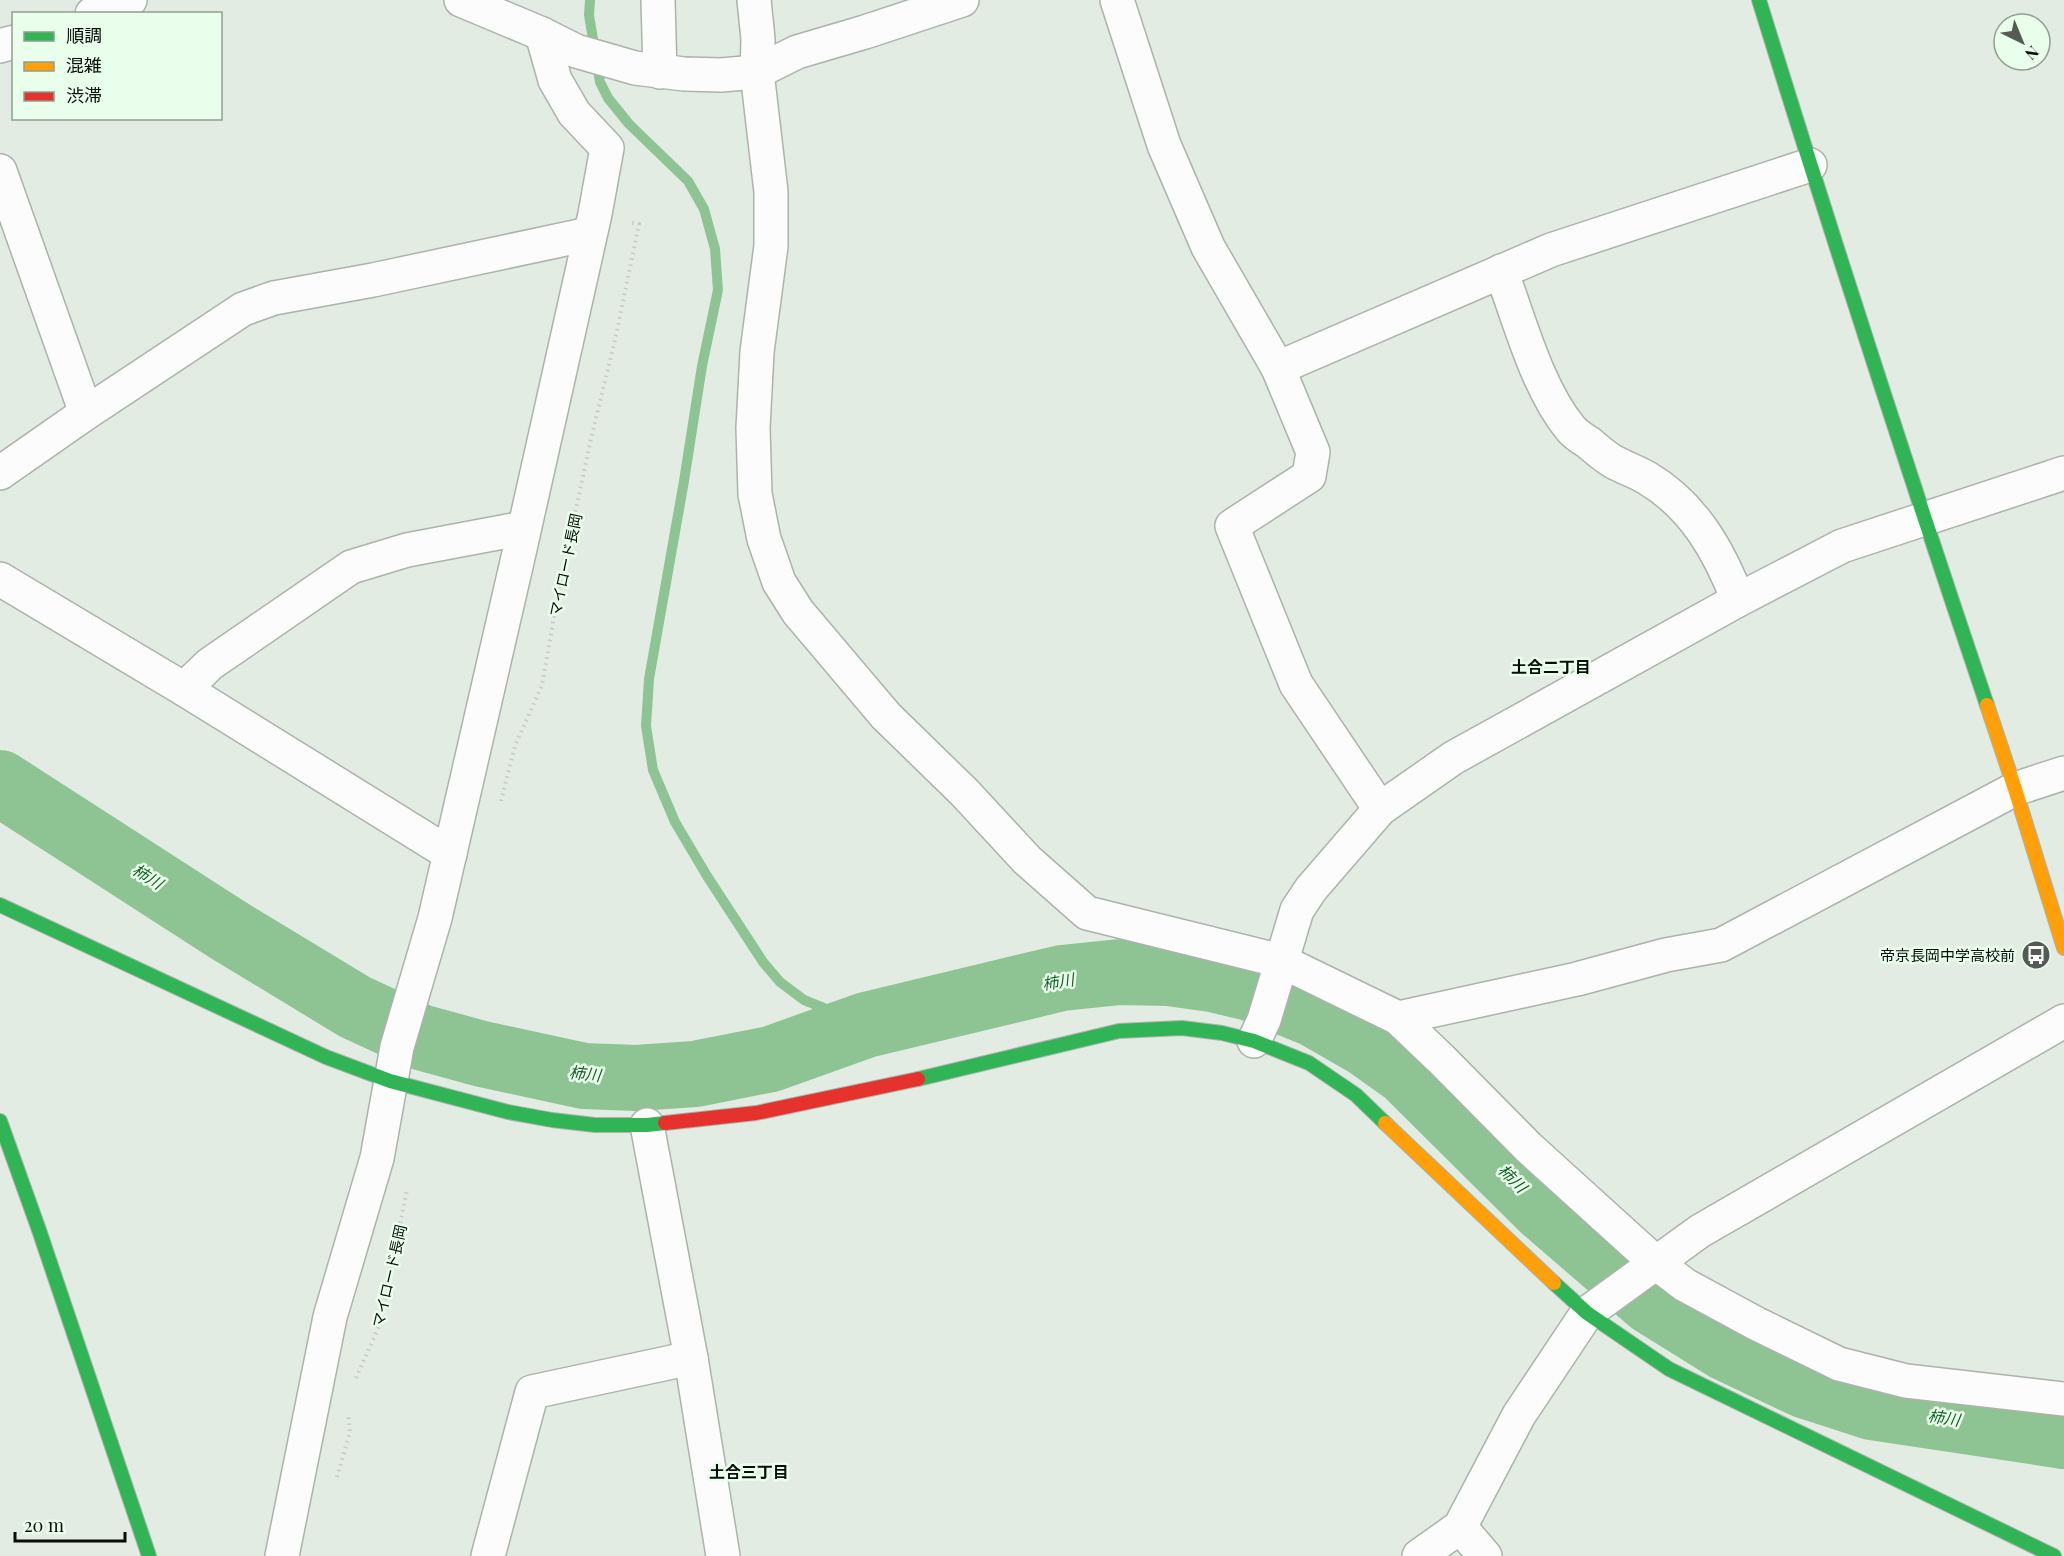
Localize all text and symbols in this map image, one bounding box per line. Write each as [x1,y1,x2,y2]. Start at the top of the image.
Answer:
legend [12,12,222,120]
north arrow [1992,12,2052,72]
text: 順調 [66,23,102,47]
text: N [2021,42,2044,65]
text: 混雑 [66,53,102,77]
text: 渋滞 [66,83,102,107]
street label: マイロード長岡 [544,512,586,618]
district label: 土合二丁目 [1511,656,1591,677]
water label: 柿川 [129,859,169,894]
bus stop icon: 帝京長岡中学高校前 [2020,939,2052,971]
place label: 帝京長岡中学高校前 [1880,945,2015,965]
water label: 柿川 [1041,968,1077,994]
water label: 柿川 [568,1061,604,1085]
water label: 柿川 [1494,1159,1533,1198]
street label: マイロード長岡 [367,1223,411,1329]
water label: 柿川 [1927,1404,1963,1430]
district label: 土合三丁目 [709,1461,789,1482]
scale bar [15,1505,124,1543]
text: 20 m [24,1513,64,1537]

